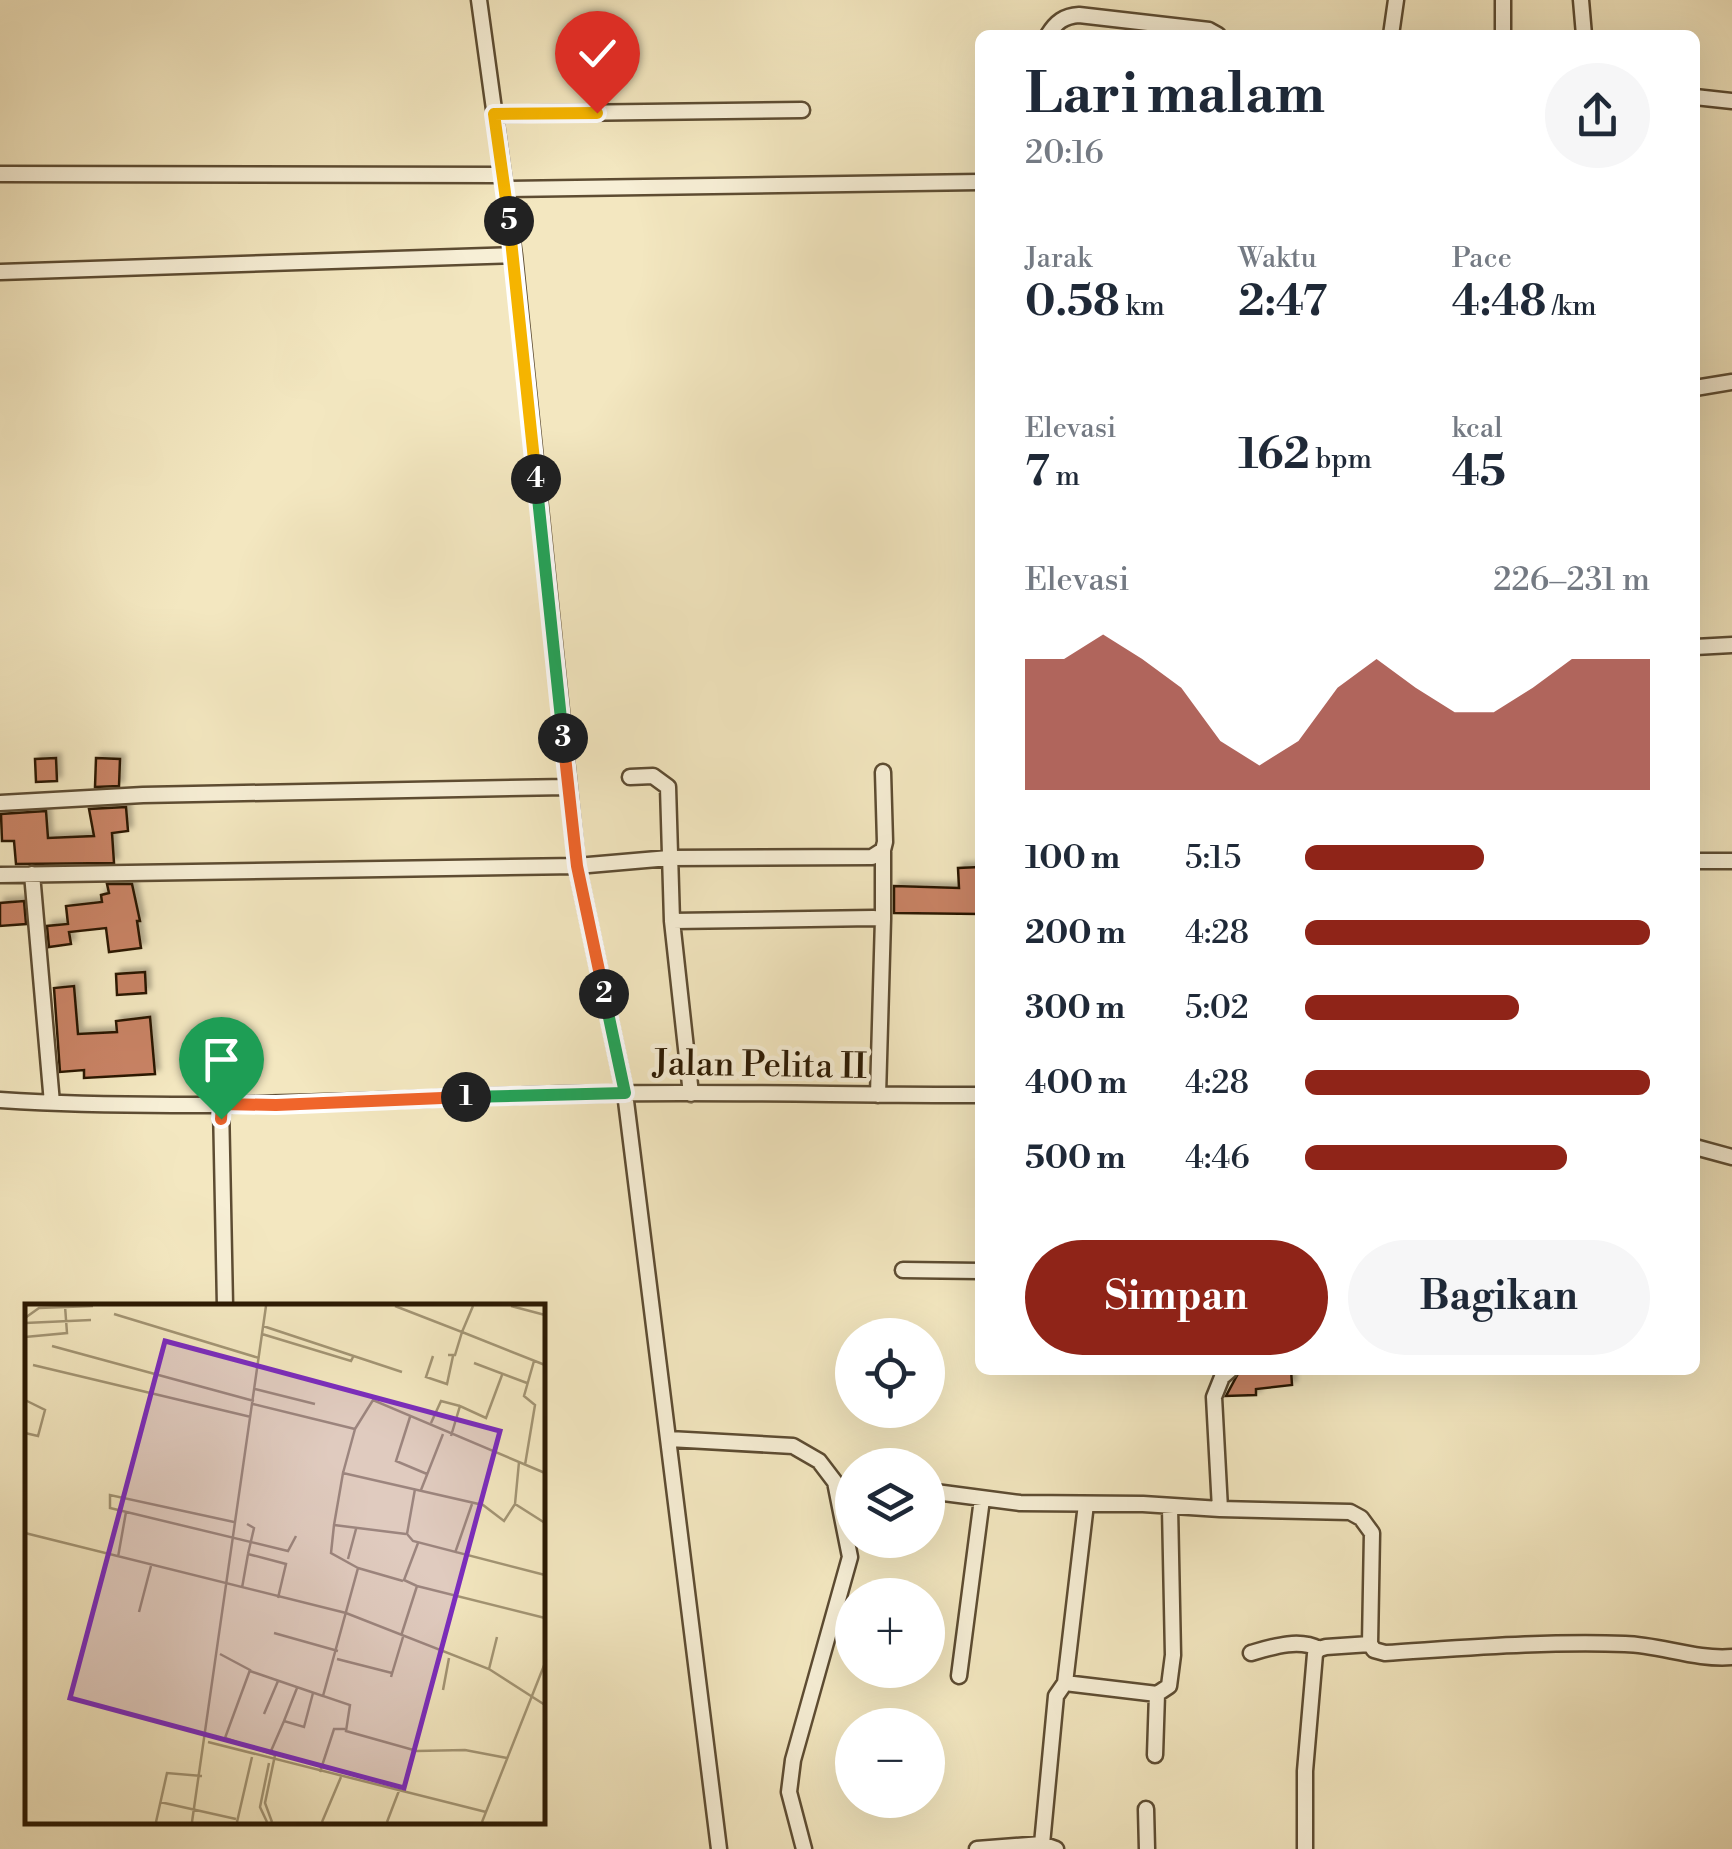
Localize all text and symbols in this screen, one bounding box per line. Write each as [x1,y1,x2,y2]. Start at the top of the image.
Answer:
pin [555,11,640,114]
icon: check [570,26,625,81]
text: Lari malam [1025,61,1325,130]
button: share [1545,63,1650,168]
text: 20:16 [1025,133,1104,173]
pin: 5 [484,196,534,246]
text: 5 [500,203,518,238]
text: Jarak [1025,241,1092,276]
text: Waktu [1238,241,1317,276]
text: Pace [1452,241,1512,276]
text: 0.58 [1025,276,1120,329]
text: 2:47 [1238,276,1327,329]
text: 4:48 [1452,276,1546,329]
text: km [1120,289,1165,324]
text: /km [1546,289,1596,324]
text: Elevasi [1025,411,1116,446]
text: kcal [1452,411,1502,446]
text: 162 [1238,429,1310,482]
text: bpm [1310,442,1372,477]
text: 7 [1025,446,1050,499]
text: 45 [1452,446,1506,499]
pin: 4 [511,454,561,504]
text: m [1050,459,1080,494]
text: 4 [527,461,545,496]
text: Elevasi [1025,560,1129,600]
text: 226–231 m [1493,560,1650,600]
pin: 3 [538,713,588,763]
text: 3 [555,720,571,755]
text: 100 m [1025,838,1120,878]
text: 5:15 [1185,838,1241,878]
text: 200 m [1025,913,1126,953]
text: 4:28 [1185,913,1249,953]
pin: 2 [579,969,629,1019]
text: 2 [595,976,613,1011]
text: 300 m [1025,988,1125,1028]
text: 5:02 [1185,988,1249,1028]
pin [179,1017,264,1120]
icon: arrive [194,1032,249,1087]
street label: Jalan Pelita II [651,1042,867,1089]
text: 400 m [1025,1063,1127,1103]
text: 4:28 [1185,1063,1249,1103]
pin: 1 [441,1072,491,1122]
text: 1 [459,1079,473,1114]
text: 500 m [1025,1138,1126,1178]
text: 4:46 [1185,1138,1250,1178]
button: Simpan [1025,1240,1328,1355]
button: Bagikan [1348,1240,1650,1355]
inset map [25,1304,545,1824]
map controls [835,1318,945,1818]
button: locate [835,1318,945,1428]
button: layers [835,1448,945,1558]
button: + [835,1578,945,1688]
button: − [835,1708,945,1818]

